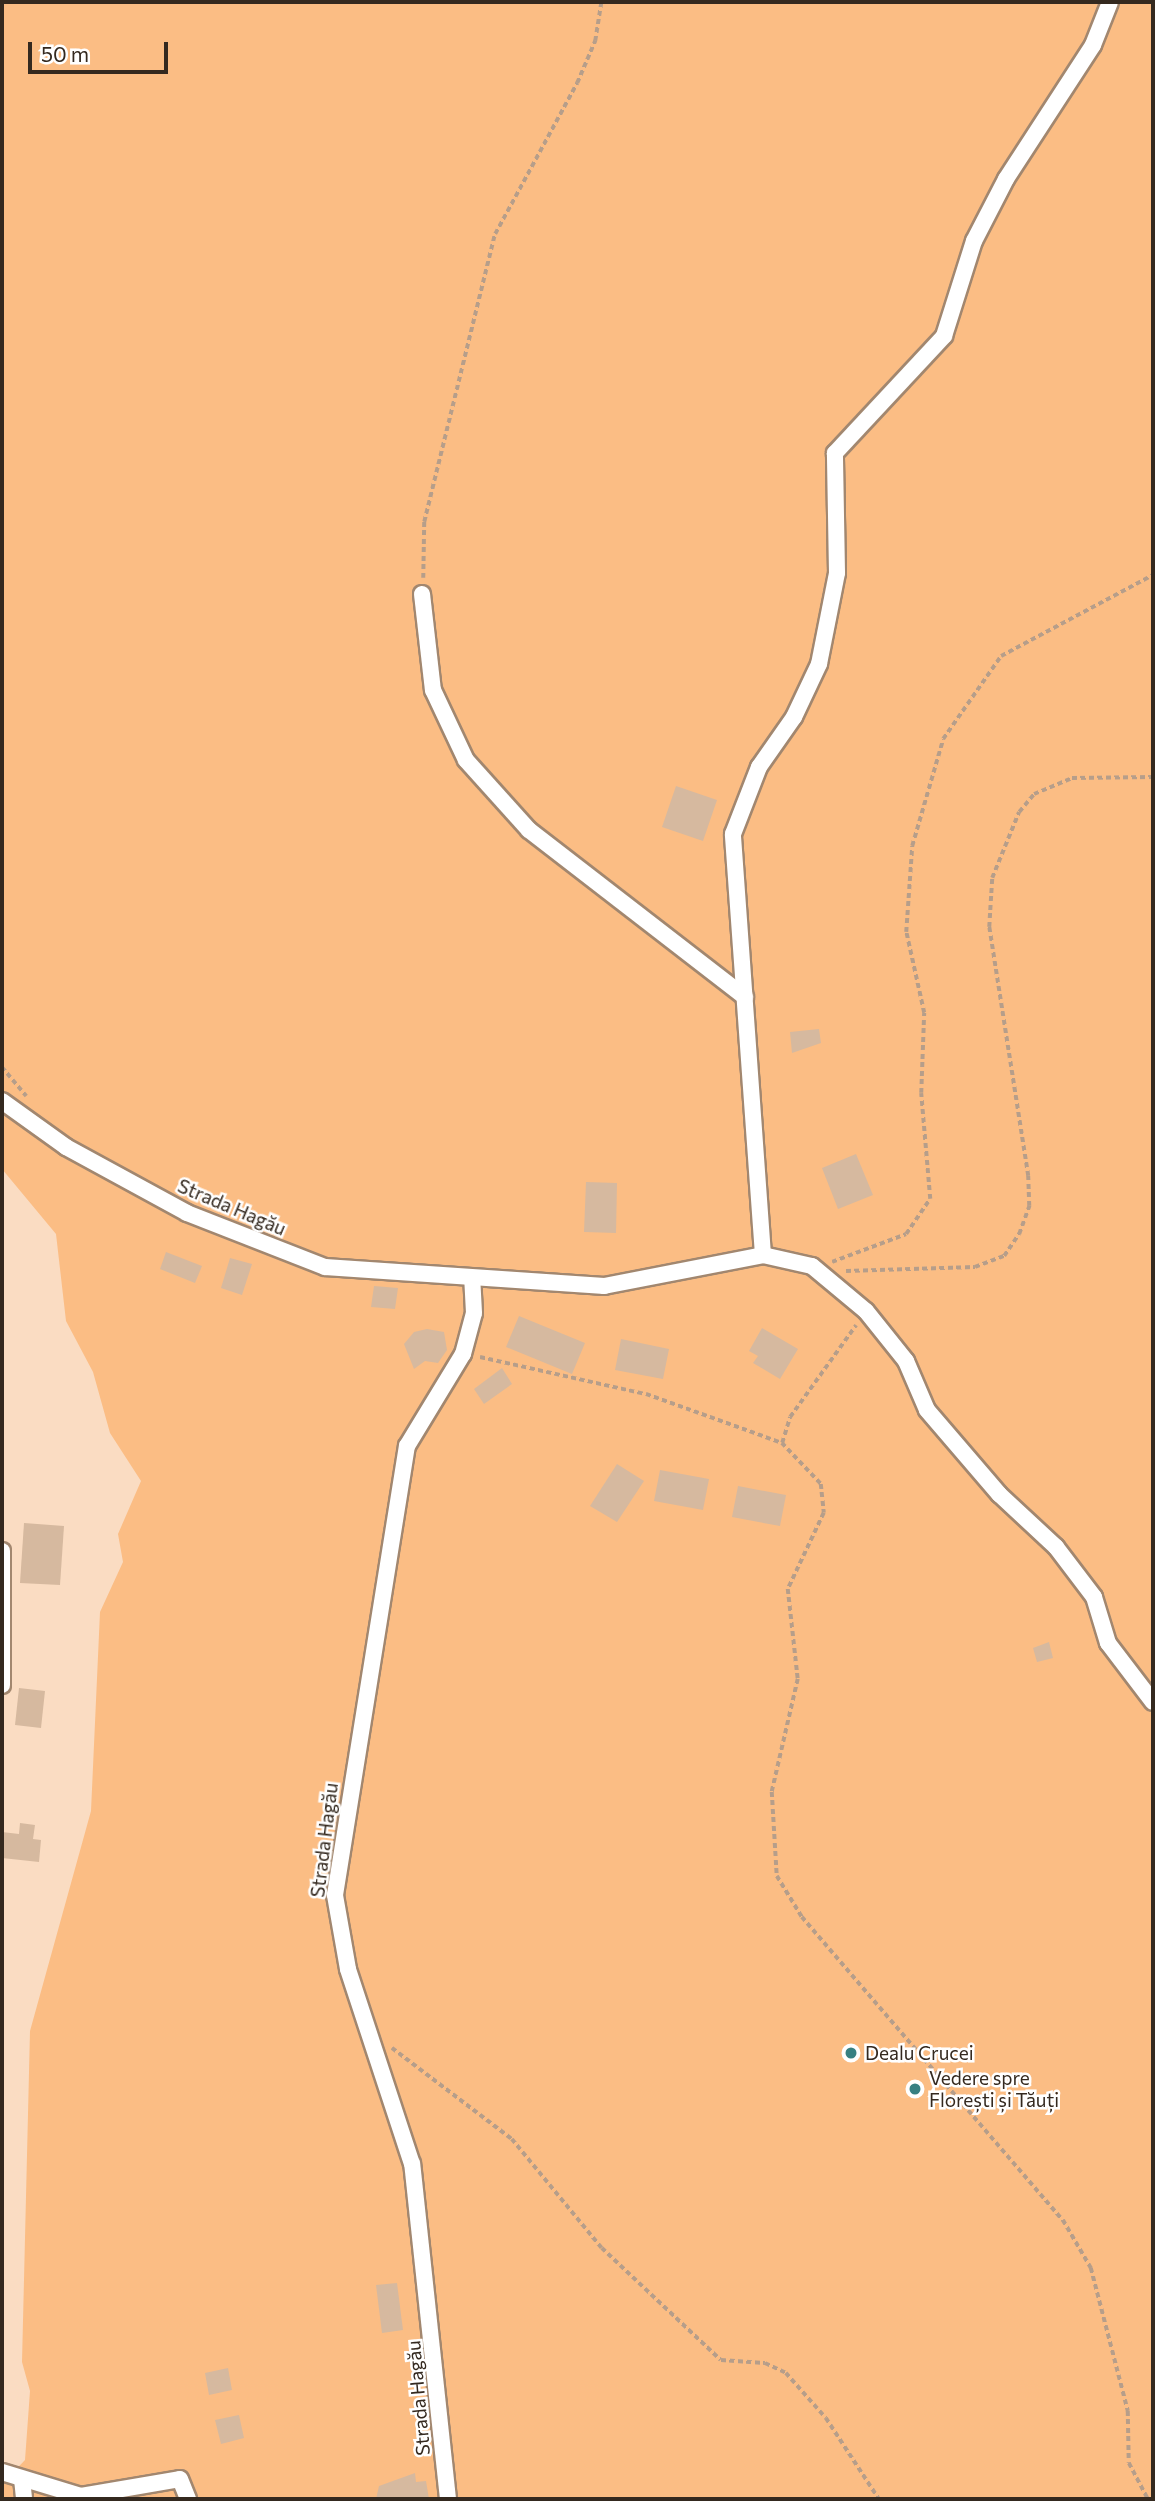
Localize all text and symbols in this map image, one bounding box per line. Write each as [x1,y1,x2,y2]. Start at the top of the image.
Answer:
scale bar [32,28,172,72]
text: 50 m [41,41,89,66]
street label: Strada Hagău [174,1174,290,1240]
street label: Strada Hagău [306,1781,342,1899]
place label: Dealu Crucei [865,2042,974,2064]
marker: Dealu Crucei [843,2045,859,2061]
place label: Vedere spre Florești și Tăuți [929,2067,1059,2111]
marker: Vedere spre Florești și Tăuți [907,2081,923,2097]
street label: Strada Hagău [402,2340,434,2456]

